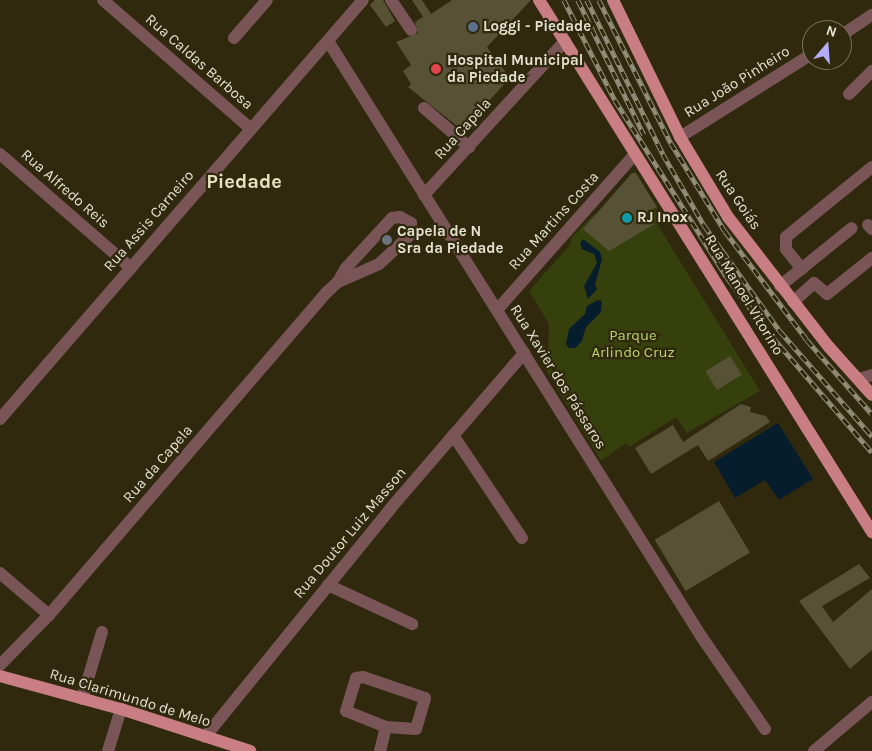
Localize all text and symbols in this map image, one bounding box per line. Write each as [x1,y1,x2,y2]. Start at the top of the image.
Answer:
street label: Rua Caldas Barbosa [142,10,256,114]
place label: Loggi - Piedade [483,18,591,36]
north arrow [802,20,852,70]
marker: Loggi - Piedade [467,21,479,33]
text: N [824,22,839,41]
street label: Rua João Pinheiro [681,42,793,122]
place label: Hospital Municipal da Piedade [447,51,583,86]
marker: Hospital Municipal da Piedade [429,62,443,76]
street label: Rua Capela [431,95,495,163]
street label: Rua Alfredo Reis [17,146,113,232]
street label: Rua Assis Carneiro [100,167,198,275]
street label: Rua Goiás [711,167,765,233]
street label: Rua Martins Costa [505,168,603,274]
district label: Piedade [206,169,282,193]
place label: RJ Inox [637,209,688,227]
marker: RJ Inox [621,212,633,224]
place label: Capela de N Sra da Piedade [397,222,504,257]
street label: Rua Manoel Vitorino [701,231,787,359]
marker: Capela de N Sra da Piedade [381,234,393,246]
street label: Rua Xavier dos Pássaros [506,301,610,453]
park label: Parque Arlindo Cruz [591,326,675,361]
street label: Rua da Capela [119,421,197,507]
street label: Rua Doutor Luiz Masson [290,464,410,602]
street label: Rua Clarimundo de Melo [47,665,213,731]

